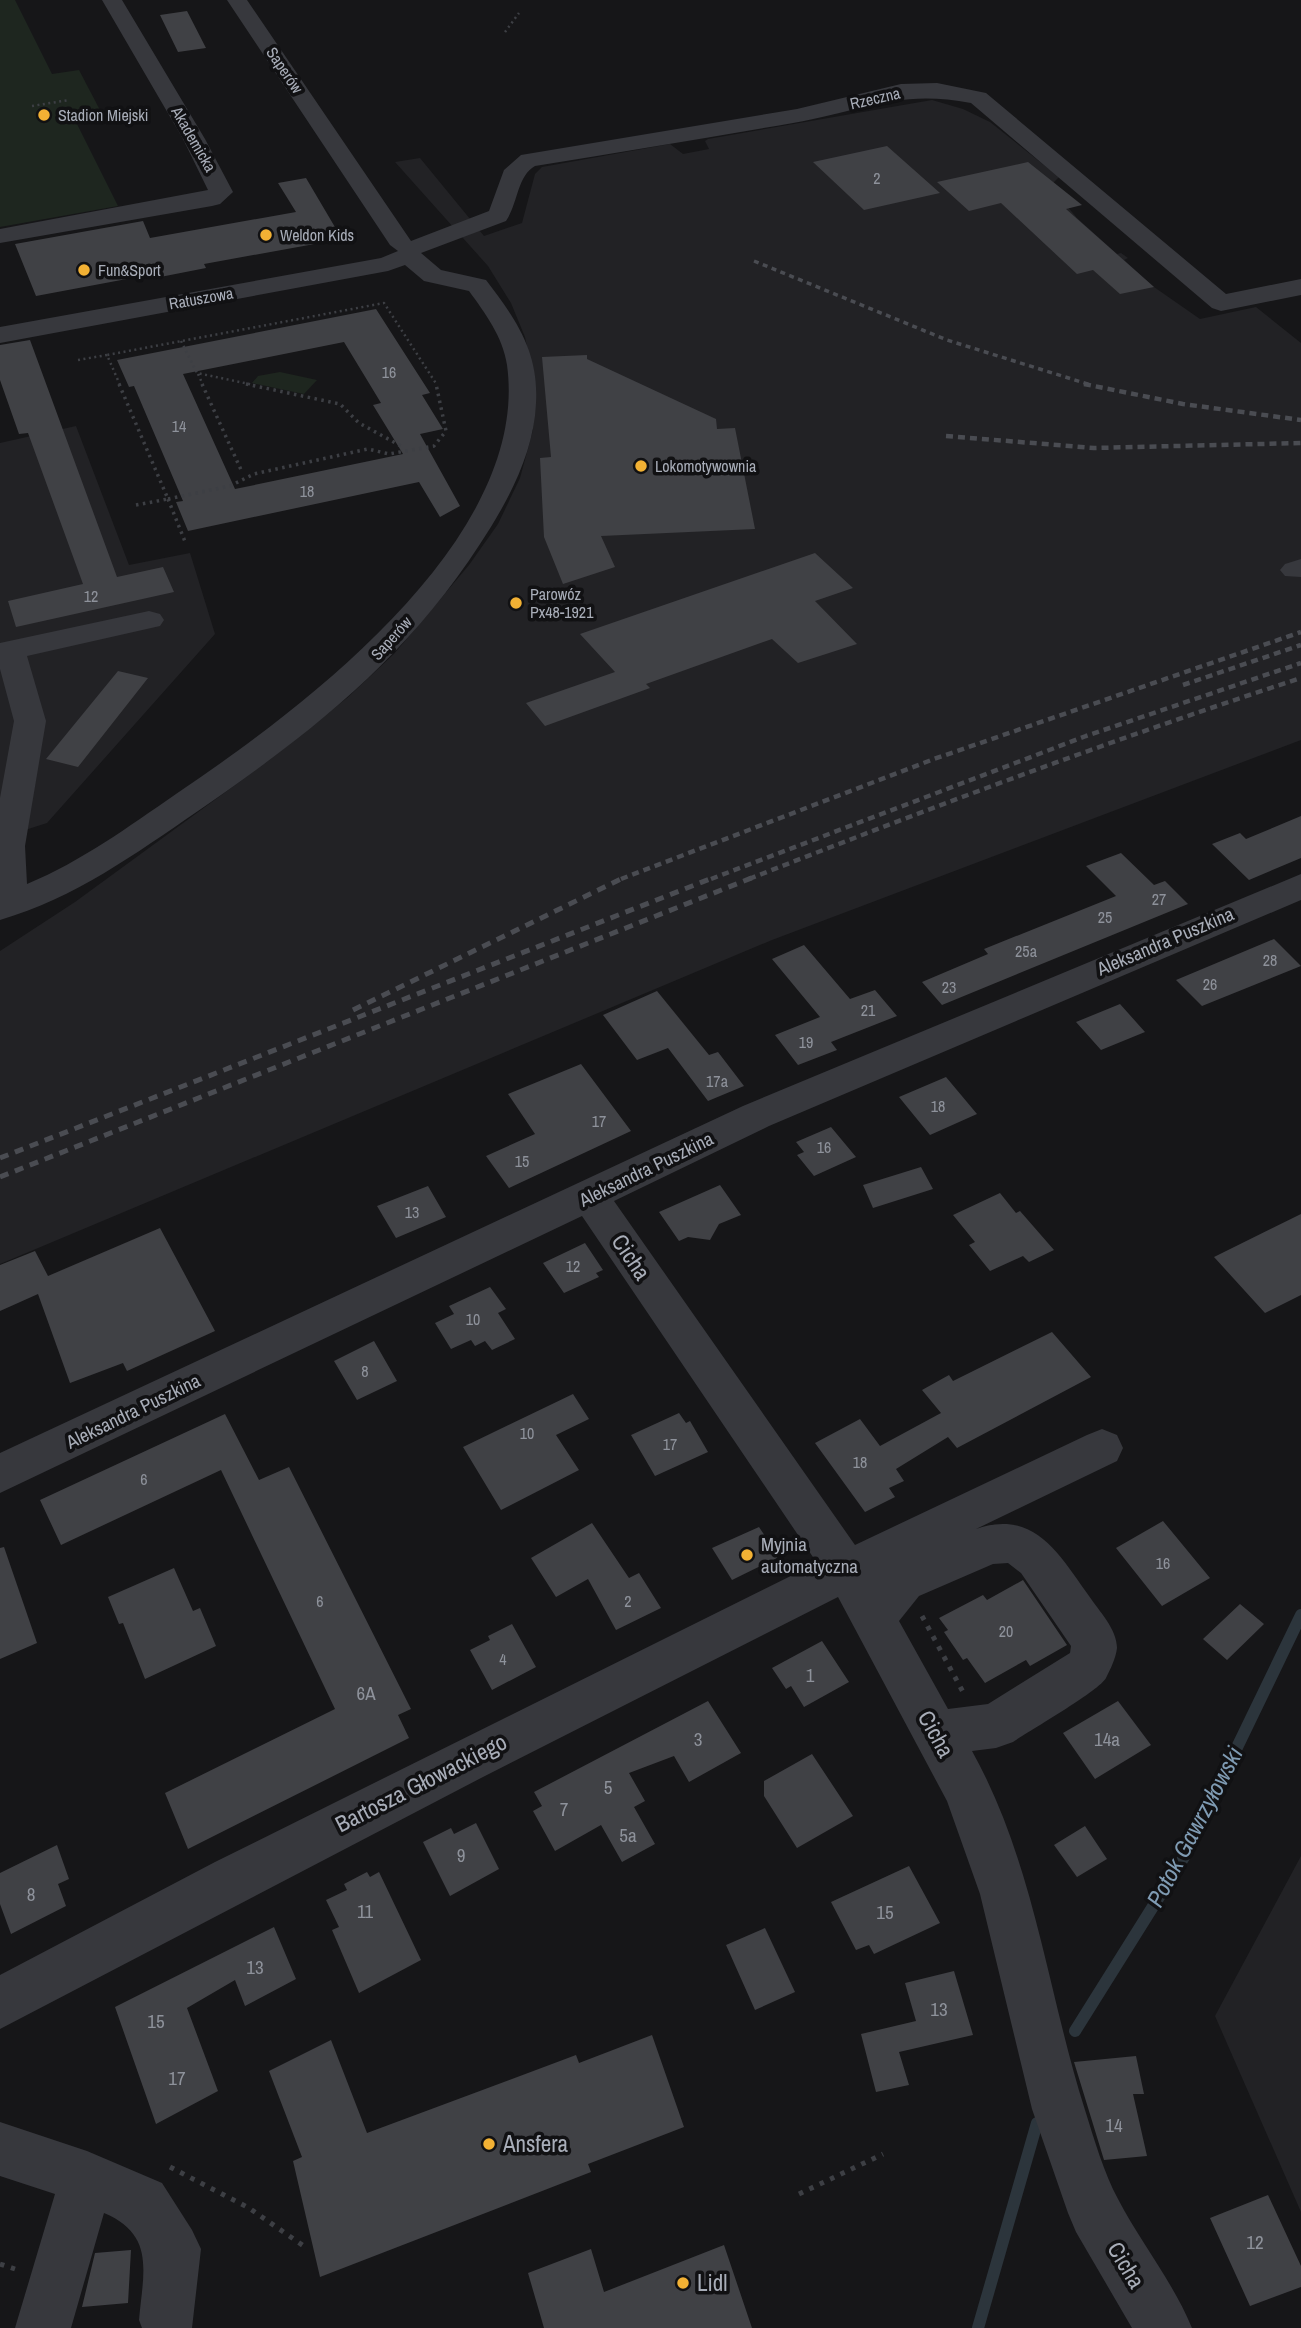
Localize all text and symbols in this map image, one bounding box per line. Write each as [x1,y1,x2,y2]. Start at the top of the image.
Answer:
street label: Saperów [261,42,309,98]
street label: Rzeczna [848,81,903,114]
street label: Akademicka [166,101,222,176]
place label: Stadion Miejski [58,104,148,126]
marker: Stadion Miejski [36,107,52,123]
house number: 2 [873,167,881,189]
place label: Weldon Kids [280,224,354,246]
marker: Weldon Kids [258,227,274,243]
place label: Fun&Sport [98,259,161,281]
marker: Fun&Sport [76,262,92,278]
street label: Ratuszowa [167,281,236,314]
house number: 16 [382,361,396,383]
house number: 14 [172,415,186,437]
place label: Lokomotywownia [655,455,757,477]
marker: Lokomotywownia [633,458,649,474]
house number: 18 [300,480,314,502]
place label: Parowóz Px48-1921 [530,583,594,623]
house number: 12 [84,585,98,607]
marker: Parowóz Px48-1921 [508,595,524,611]
street label: Saperów [366,611,417,665]
house number: 27 [1152,888,1166,910]
street label: Aleksandra Puszkina [1092,900,1238,982]
house number: 25 [1098,906,1112,928]
house number: 25a [1015,940,1038,962]
house number: 28 [1263,949,1277,971]
house number: 26 [1203,973,1217,995]
house number: 23 [942,976,956,998]
house number: 21 [861,999,876,1021]
house number: 19 [799,1031,813,1053]
house number: 17a [706,1070,729,1092]
house number: 18 [931,1095,945,1117]
house number: 17 [592,1110,606,1132]
street label: Aleksandra Puszkina [574,1125,718,1213]
house number: 16 [817,1136,831,1158]
house number: 15 [515,1150,529,1172]
house number: 13 [405,1201,419,1223]
street label: Cicha [605,1228,658,1286]
house number: 12 [566,1255,580,1277]
house number: 10 [466,1308,480,1330]
house number: 8 [361,1360,369,1382]
street label: Aleksandra Puszkina [61,1367,205,1455]
house number: 10 [520,1422,534,1444]
house number: 17 [663,1433,677,1455]
house number: 18 [853,1451,867,1473]
house number: 6 [140,1468,148,1490]
place label: Myjnia automatyczna [761,1531,858,1579]
marker: Myjnia automatyczna [739,1547,755,1563]
house number: 16 [1156,1552,1170,1574]
house number: 6 [316,1590,324,1612]
house number: 2 [624,1590,632,1612]
house number: 20 [999,1620,1013,1642]
house number: 4 [499,1648,507,1670]
house number: 1 [806,1662,815,1688]
house number: 6A [356,1680,376,1706]
street label: Cicha [911,1705,962,1763]
street label: Bartosza Głowackiego [330,1726,512,1839]
house number: 3 [694,1726,702,1752]
house number: 14a [1094,1726,1120,1752]
water label: Potok Gawrzyłowski [1138,1740,1250,1912]
house number: 5 [604,1774,613,1800]
house number: 7 [560,1796,569,1822]
house number: 5a [619,1822,637,1848]
house number: 9 [457,1842,465,1868]
house number: 8 [27,1881,35,1907]
house number: 11 [357,1898,373,1924]
house number: 15 [876,1899,894,1925]
house number: 13 [246,1954,264,1980]
house number: 13 [930,1996,948,2022]
house number: 15 [147,2008,165,2034]
house number: 17 [168,2065,186,2091]
house number: 14 [1105,2112,1123,2138]
place label: Ansfera [502,2128,569,2159]
marker: Ansfera [481,2136,497,2152]
house number: 12 [1246,2229,1264,2255]
street label: Cicha [1100,2236,1153,2294]
place label: Lidl [697,2267,727,2298]
marker: Lidl [675,2275,691,2291]

